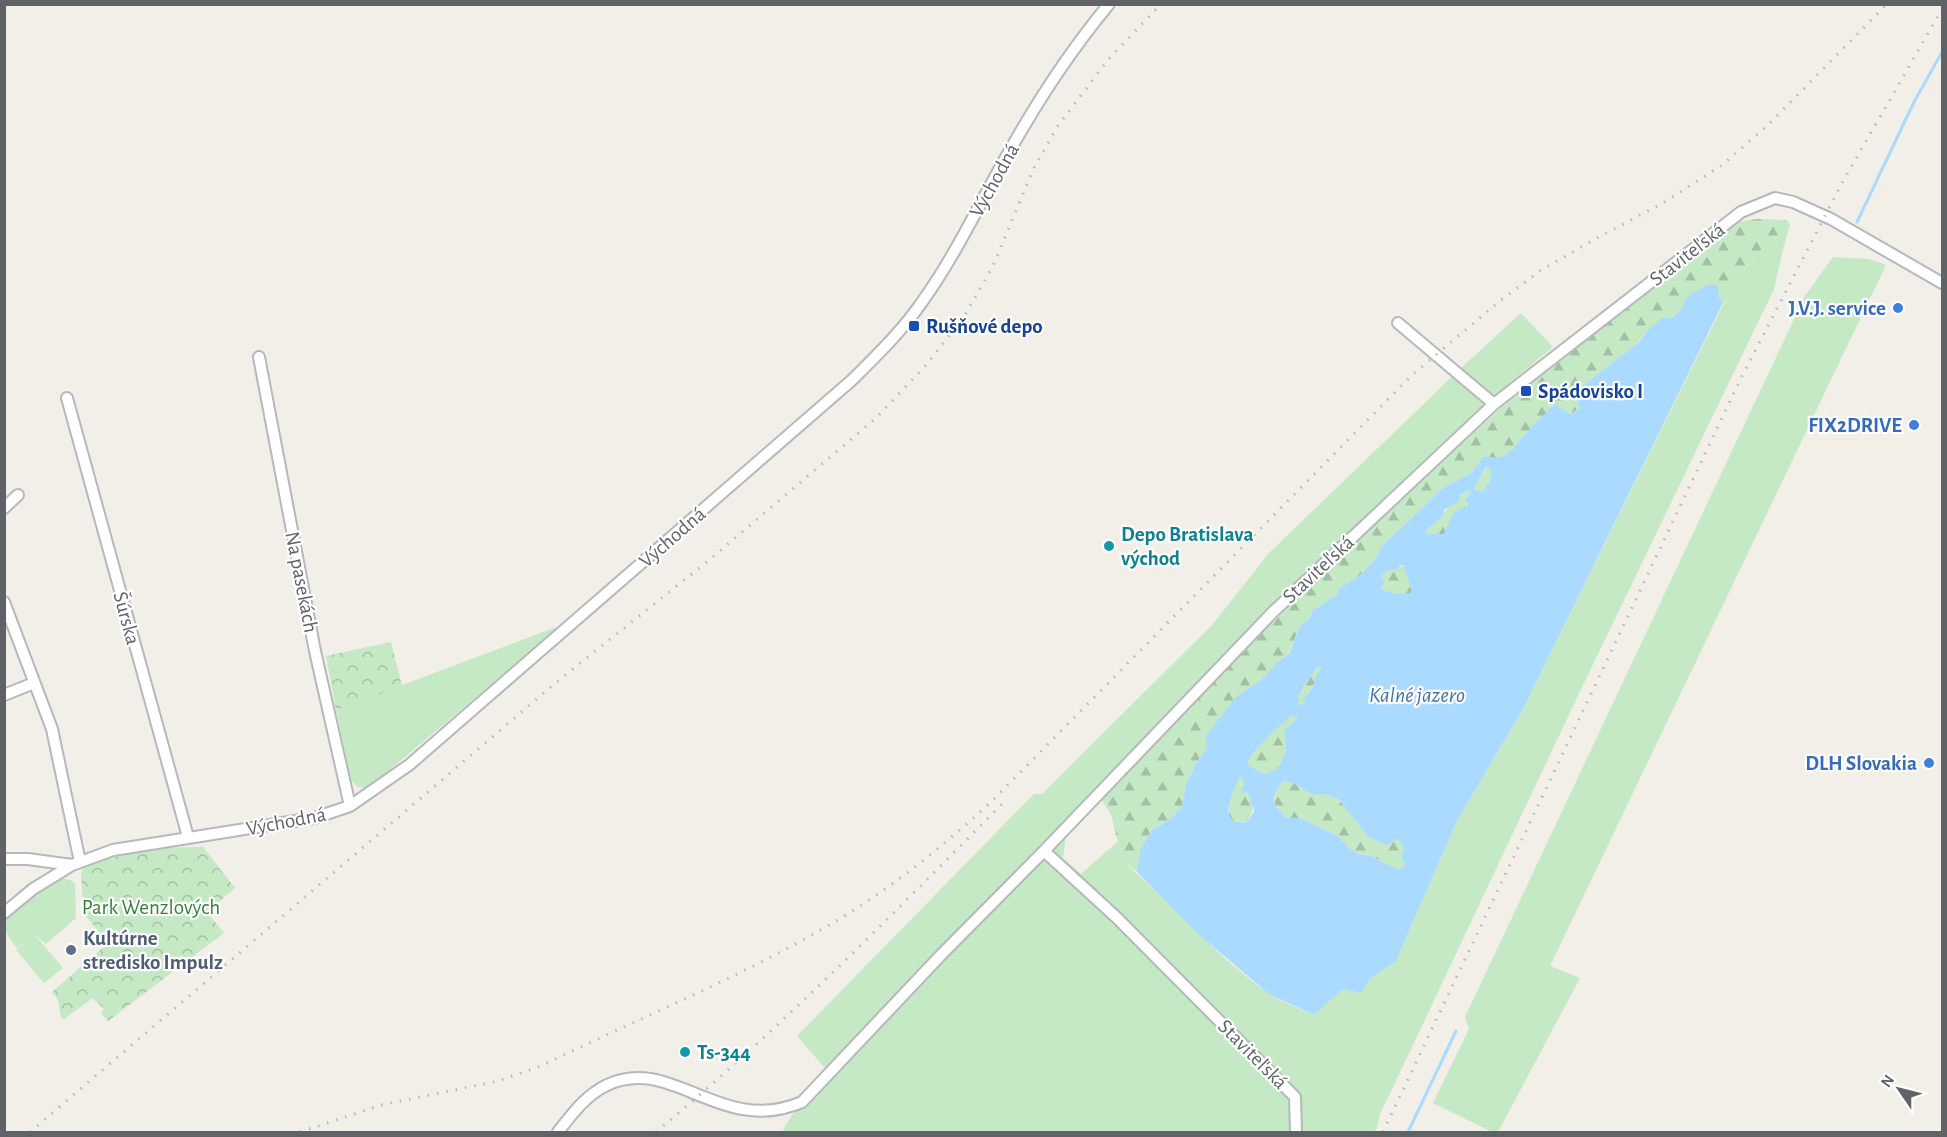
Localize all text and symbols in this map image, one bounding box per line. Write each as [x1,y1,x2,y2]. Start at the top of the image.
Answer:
street label: Východná [966,140,1023,221]
street label: Staviteľská [1646,219,1729,290]
place label: J.V.J. service [1789,298,1886,319]
marker: J.V.J. service [1891,301,1905,315]
place label: Rušňové depo [926,316,1043,337]
marker: Rušňové depo [907,319,921,333]
place label: Spádovisko I [1538,381,1643,402]
marker: Spádovisko I [1519,384,1533,398]
place label: FIX2DRIVE [1808,415,1902,436]
marker: FIX2DRIVE [1907,418,1921,432]
street label: Východná [635,503,710,572]
place label: Depo Bratislava východ [1121,524,1254,569]
street label: Na pasekách [281,530,322,635]
street label: Staviteľská [1279,531,1358,607]
marker: Depo Bratislava východ [1102,539,1116,553]
street label: Šúrska [109,589,146,647]
water label: Kalné jazero [1369,684,1465,706]
place label: DLH Slovakia [1805,753,1917,774]
marker: DLH Slovakia [1922,756,1936,770]
street label: Východná [245,803,328,839]
park label: Park Wenzlových [82,897,220,918]
place label: Kultúrne stredisko Impulz [83,928,223,973]
marker: Kultúrne stredisko Impulz [64,943,78,957]
street label: Staviteľská [1214,1016,1292,1093]
place label: Ts-344 [697,1042,751,1063]
marker: Ts-344 [678,1045,692,1059]
north arrow [1869,1059,1929,1119]
text: N [1878,1072,1897,1090]

